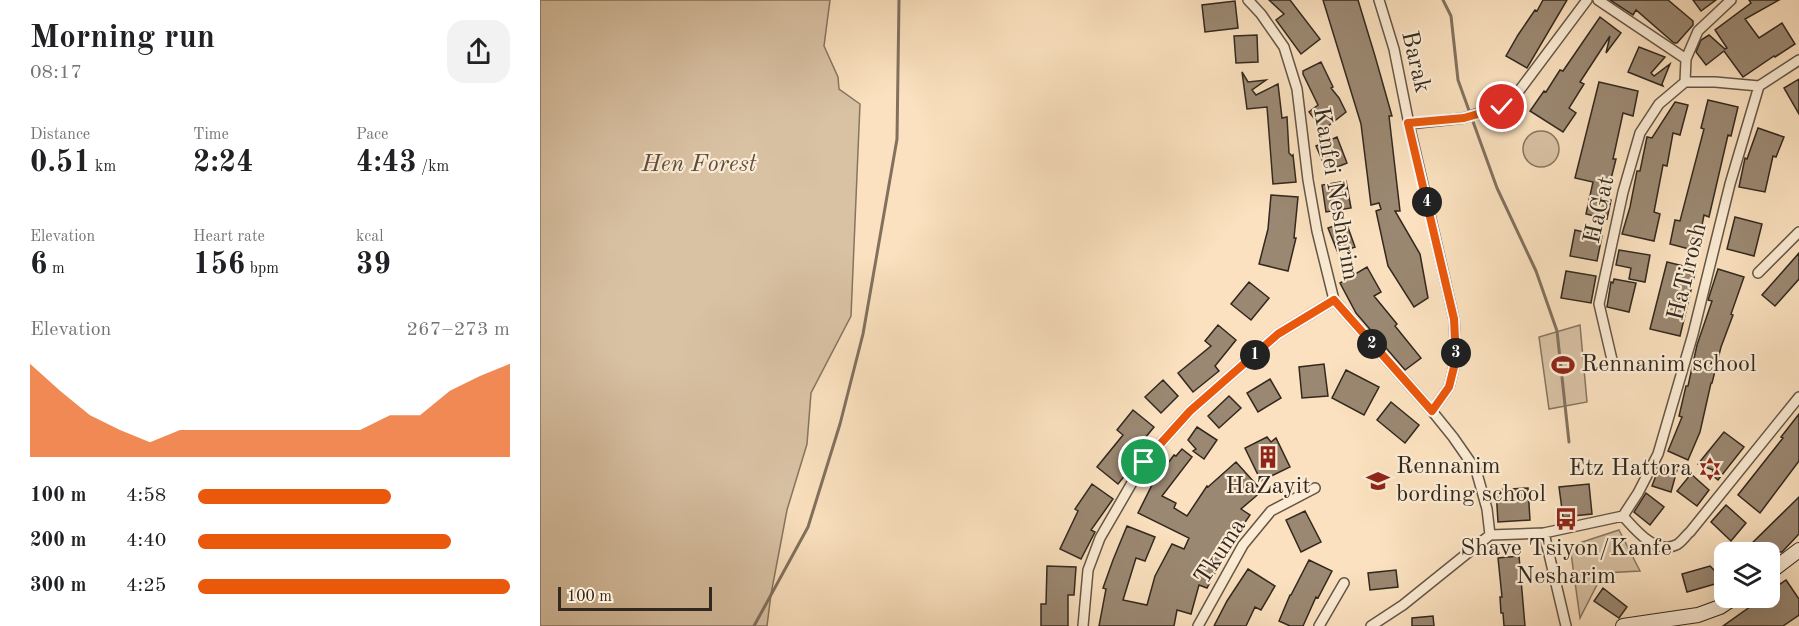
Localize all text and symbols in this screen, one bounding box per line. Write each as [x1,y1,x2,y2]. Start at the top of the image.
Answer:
button: share [447,20,510,83]
text: Morning run [30,22,215,55]
street label: Barak [1396,29,1434,95]
text: 08:17 [30,63,82,83]
pin [1476,81,1527,132]
icon: check [1485,90,1518,123]
street label: Kanfei Nesharim [1308,106,1362,282]
text: Distance [30,127,90,143]
text: Time [193,127,229,143]
text: Pace [356,127,388,143]
text: 0.51 [30,148,91,178]
text: 2:24 [193,148,254,178]
text: 4:43 [356,148,417,178]
park label: Hen Forest [641,153,757,177]
text: km [91,159,116,175]
text: /km [417,159,449,175]
street label: HaGat [1581,174,1619,246]
pin: 4 [1412,187,1442,217]
text: 4 [1422,194,1432,210]
street label: HaTirosh [1664,221,1712,323]
text: Elevation [30,229,95,245]
text: Heart rate [193,229,265,245]
text: kcal [356,229,384,245]
text: 6 [30,250,47,280]
text: 156 [193,250,245,280]
text: 39 [356,250,391,280]
text: m [47,261,65,277]
text: bpm [245,261,279,277]
text: Elevation [30,320,111,340]
text: 267–273 m [407,320,510,340]
pin: 2 [1357,329,1387,359]
text: 2 [1367,336,1377,352]
pin: 3 [1441,338,1471,368]
pin: 1 [1240,340,1270,370]
text: 3 [1451,345,1461,361]
text: 1 [1250,347,1260,363]
sports icon: Rennanim school [1550,352,1576,378]
place label: Rennanim school [1581,353,1756,377]
pin [1118,436,1169,487]
building icon: HaZayit [1255,444,1281,470]
icon: arrive [1127,445,1160,478]
place label: Rennanim bording school [1396,455,1546,507]
synagogue icon: Etz Hattora [1697,456,1723,482]
place label: Etz Hattora [1569,457,1692,481]
school or university icon: Rennanim bording school [1365,468,1391,494]
place label: HaZayit [1225,475,1311,499]
text: 100 m [30,486,86,506]
text: 4:58 [126,486,166,506]
bus stop icon: Shave Tsiyon/Kanfe Nesharim [1553,506,1579,532]
street label: Tkuma [1191,515,1251,589]
text: 200 m [30,531,86,551]
text: 4:40 [126,531,166,551]
place label: Shave Tsiyon/Kanfe Nesharim [1460,537,1672,589]
map controls [1714,542,1780,608]
button: layers [1714,542,1780,608]
text: 300 m [30,576,86,596]
text: 4:25 [126,576,166,596]
scale bar [558,584,712,612]
text: 100 m [567,589,612,605]

